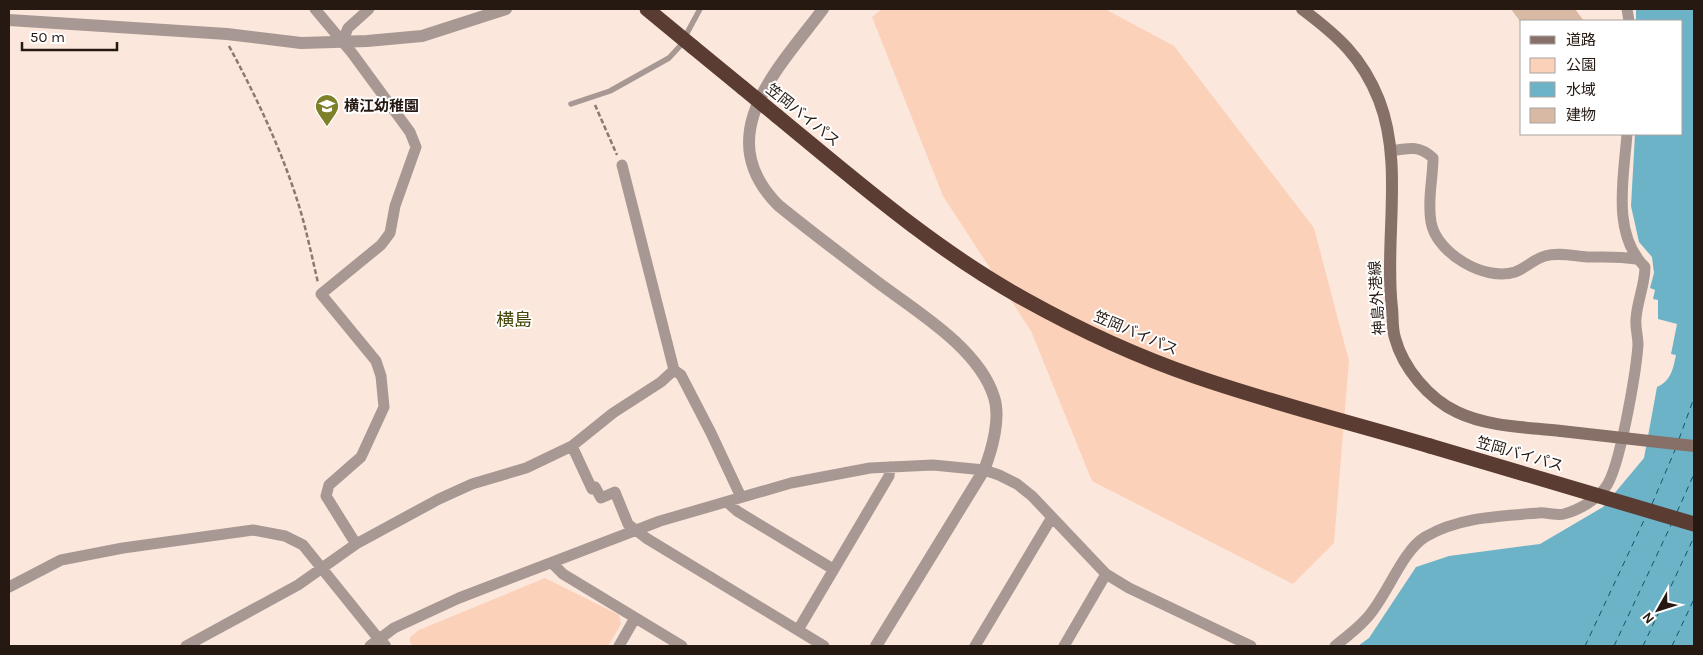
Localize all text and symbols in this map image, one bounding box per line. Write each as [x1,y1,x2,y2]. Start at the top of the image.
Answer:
scale bar [22,20,118,52]
legend [1520,20,1683,135]
text: 50 m [30,28,65,46]
text: 道路 [1566,31,1596,49]
text: 公園 [1566,56,1596,74]
street label: 笠岡バイパス [762,80,844,150]
text: 水域 [1566,81,1596,99]
school or university icon: 横江幼稚園 [314,93,340,127]
place label: 横江幼稚園 [344,97,419,115]
text: 建物 [1566,106,1596,124]
street label: 神島外港線 [1365,260,1389,336]
street label: 笠岡バイパス [1091,307,1181,359]
district label: 横島 [496,309,532,331]
street label: 笠岡バイパス [1474,433,1566,475]
north arrow [1633,585,1683,635]
text: N [1639,609,1658,627]

